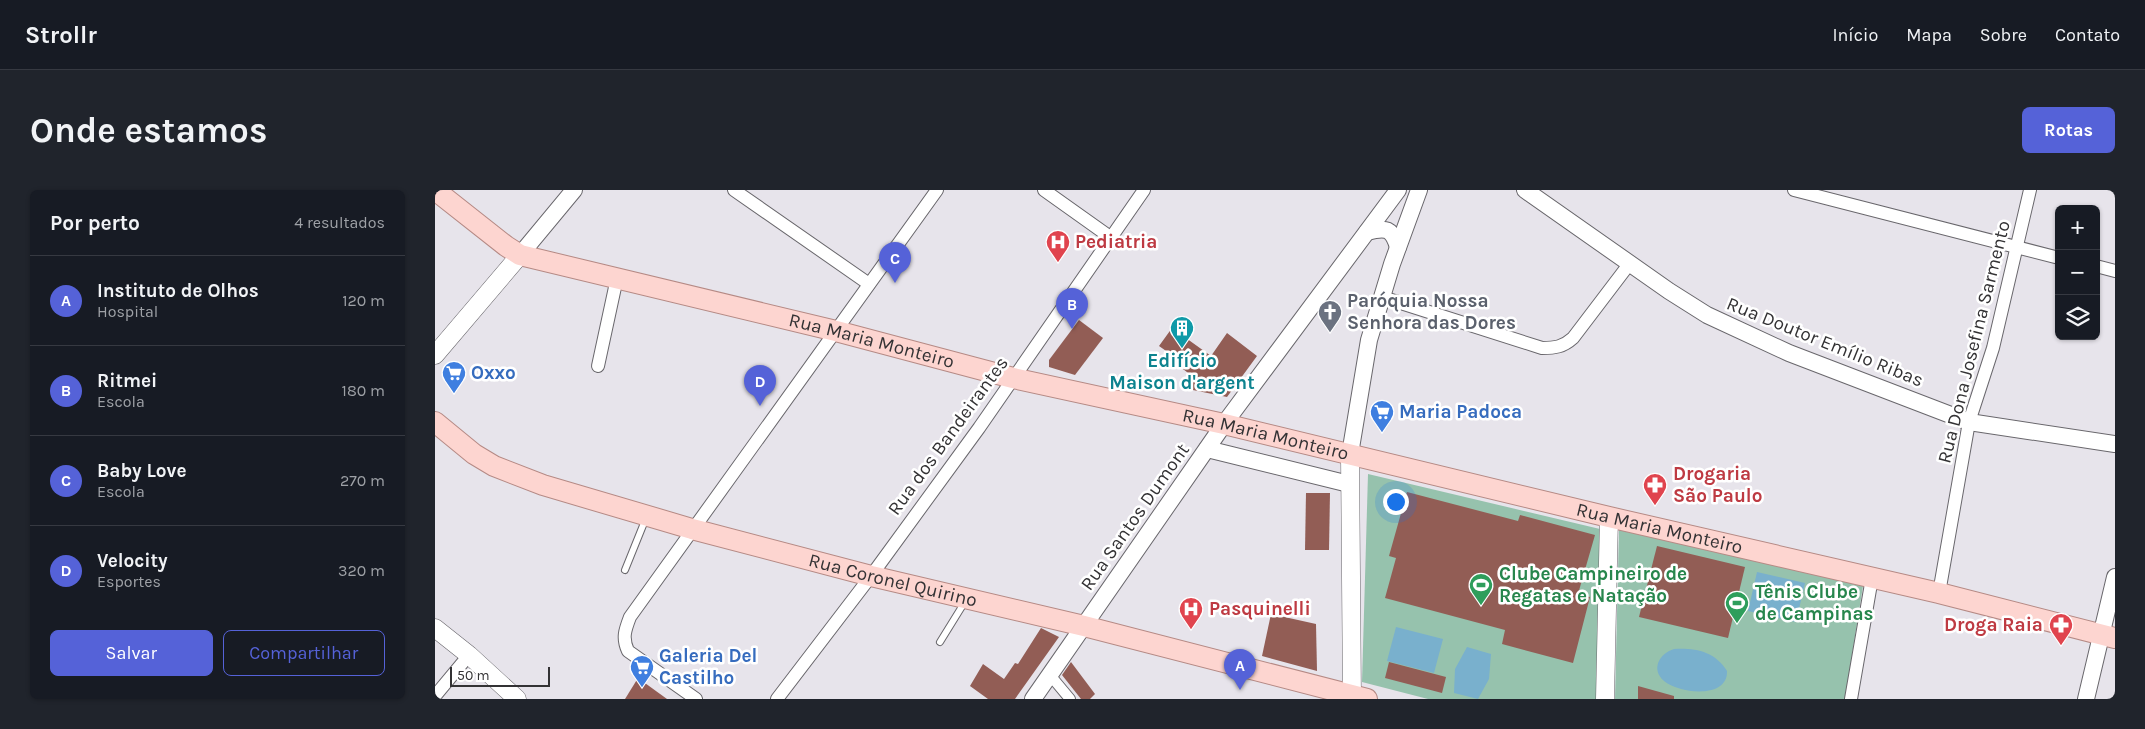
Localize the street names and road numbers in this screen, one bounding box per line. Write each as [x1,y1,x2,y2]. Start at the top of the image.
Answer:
street label: Rua Dona Josefina Sarmento [1933,218,2015,466]
street label: Rua Doutor Emílio Ribas [1723,292,1927,392]
street label: Rua Maria Monteiro [787,309,957,373]
street label: Rua dos Bandeirantes [883,353,1013,519]
street label: Rua Maria Monteiro [1180,404,1351,465]
street label: Rua Santos Dumont [1076,439,1194,595]
street label: Rua Maria Monteiro [1574,498,1745,558]
street label: Rua Coronel Quirino [806,549,979,612]

